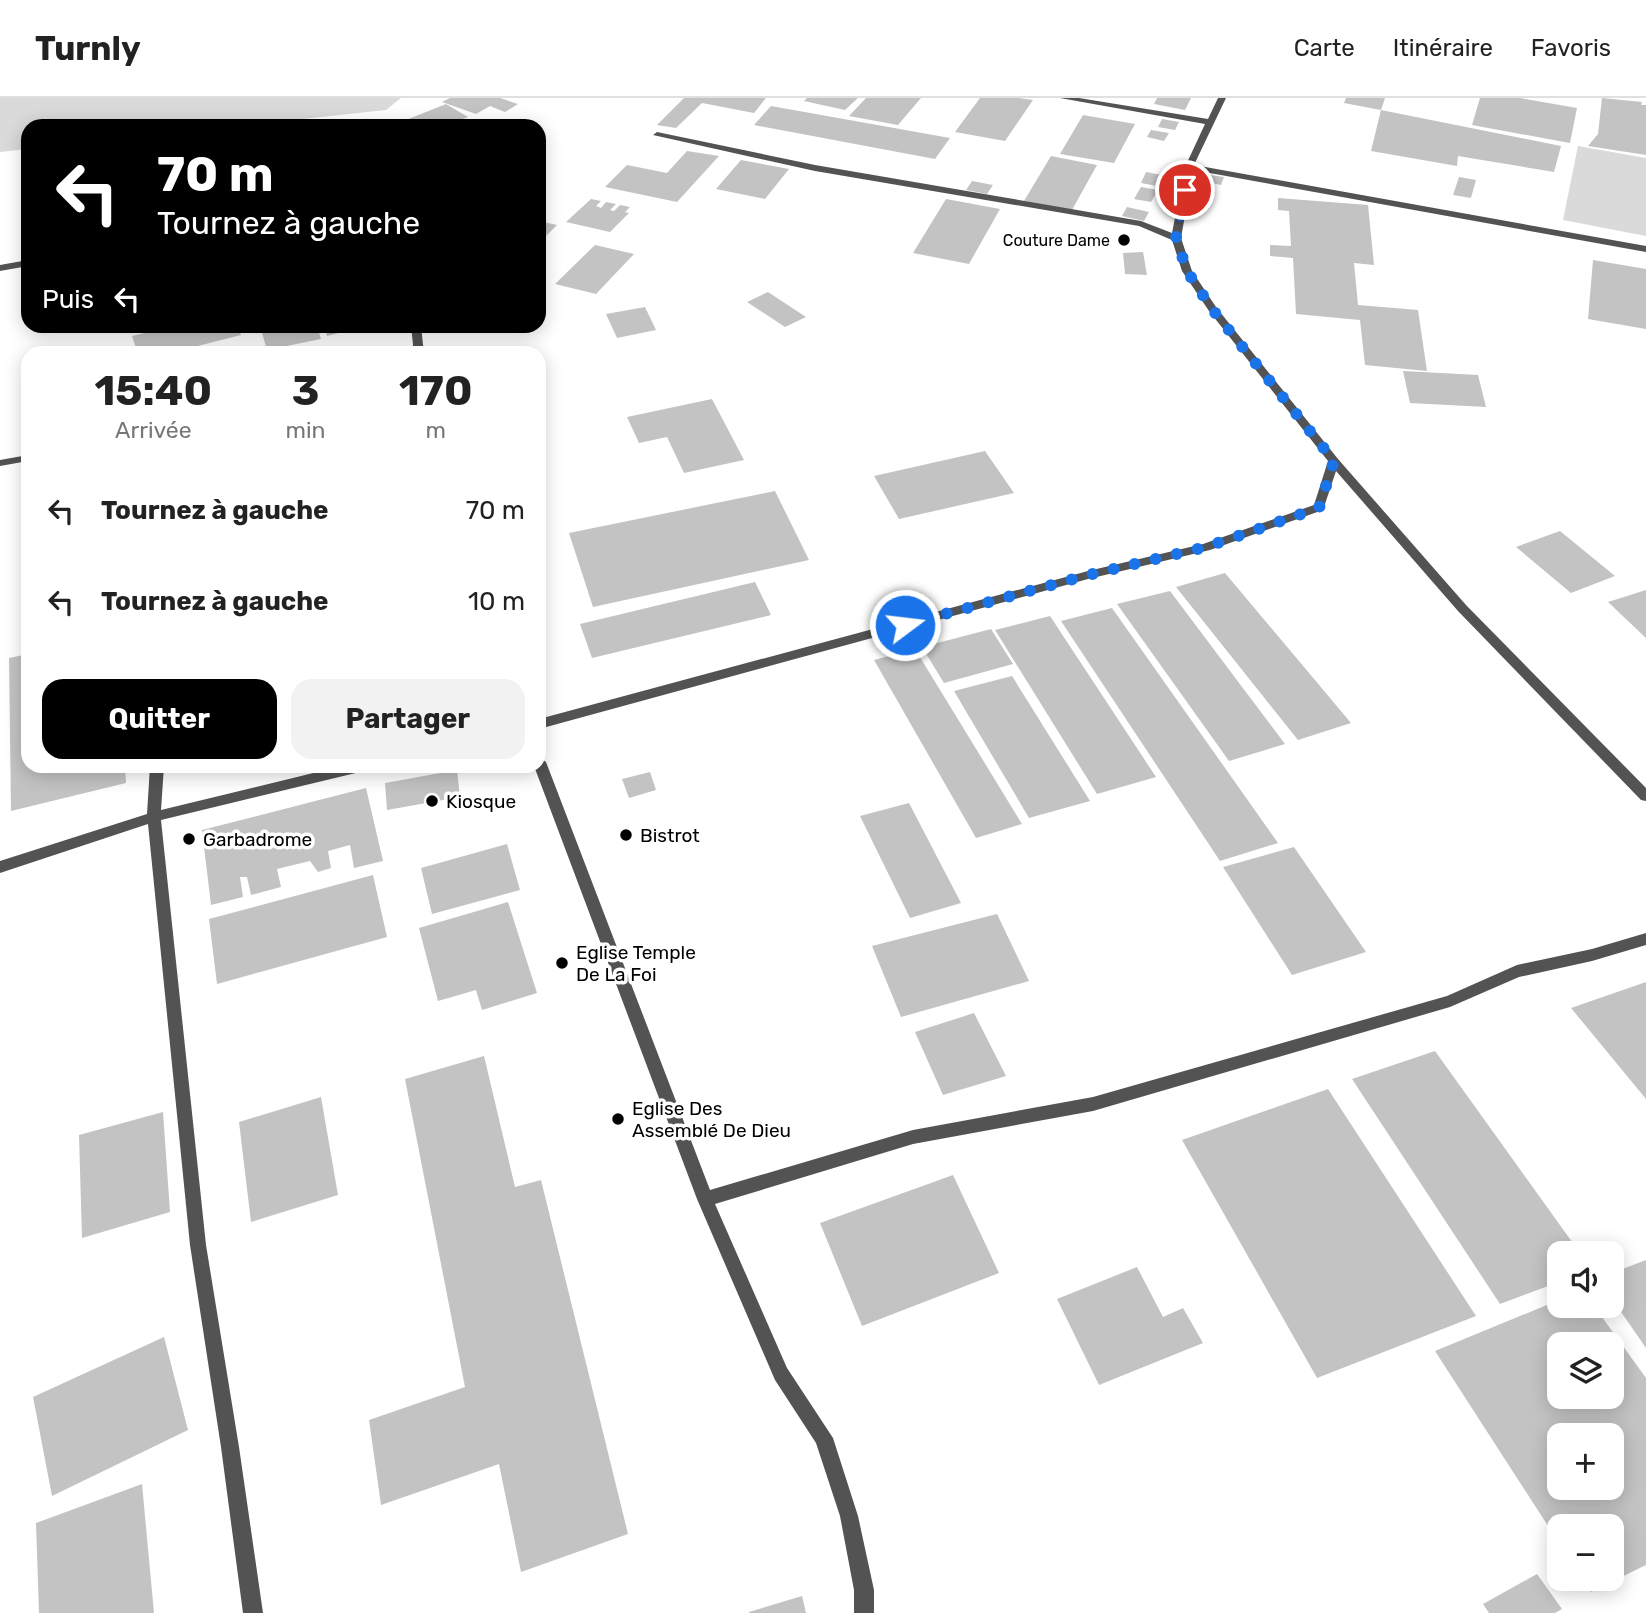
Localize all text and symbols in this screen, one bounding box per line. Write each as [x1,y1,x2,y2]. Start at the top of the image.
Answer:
text: Turnly [35,29,141,68]
text: Carte [1294,34,1355,62]
text: Itinéraire [1393,34,1493,62]
text: Favoris [1531,34,1611,62]
text: 70 m [157,145,274,203]
icon: left [42,147,133,238]
pin [1155,160,1215,220]
icon: arrive [1166,171,1204,209]
text: Tournez à gauche [157,204,420,242]
place label: Couture Dame [1003,231,1110,250]
marker: Couture Dame [1116,232,1132,248]
icon: left [108,280,146,318]
text: Puis [42,284,94,315]
text: 15:40 [95,366,212,416]
text: 3 [292,366,319,416]
text: 170 [399,366,473,416]
text: Arrivée [115,416,192,444]
text: min [286,416,325,444]
text: m [426,416,446,444]
icon: left [42,492,80,530]
text: Tournez à gauche [101,495,329,526]
text: 70 m [466,495,525,526]
icon: left [42,583,80,621]
text: Tournez à gauche [101,586,329,617]
text: 10 m [468,586,525,617]
position arrow [868,588,942,662]
button: Quitter [42,679,277,759]
button: Partager [291,679,525,759]
place label: Kiosque [446,790,516,813]
marker: Kiosque [424,793,440,809]
place label: Bistrot [640,824,700,847]
marker: Bistrot [618,827,634,843]
place label: Garbadrome [203,828,312,851]
marker: Garbadrome [181,831,197,847]
place label: Eglise Temple De La Foi [576,941,696,986]
marker: Eglise Temple De La Foi [554,955,570,971]
place label: Eglise Des Assemblé De Dieu [632,1097,791,1142]
marker: Eglise Des Assemblé De Dieu [610,1111,626,1127]
map controls [1547,1241,1624,1591]
button: sound [1547,1241,1624,1318]
button: layers [1547,1332,1624,1409]
button: + [1547,1423,1624,1500]
button: − [1547,1514,1624,1591]

